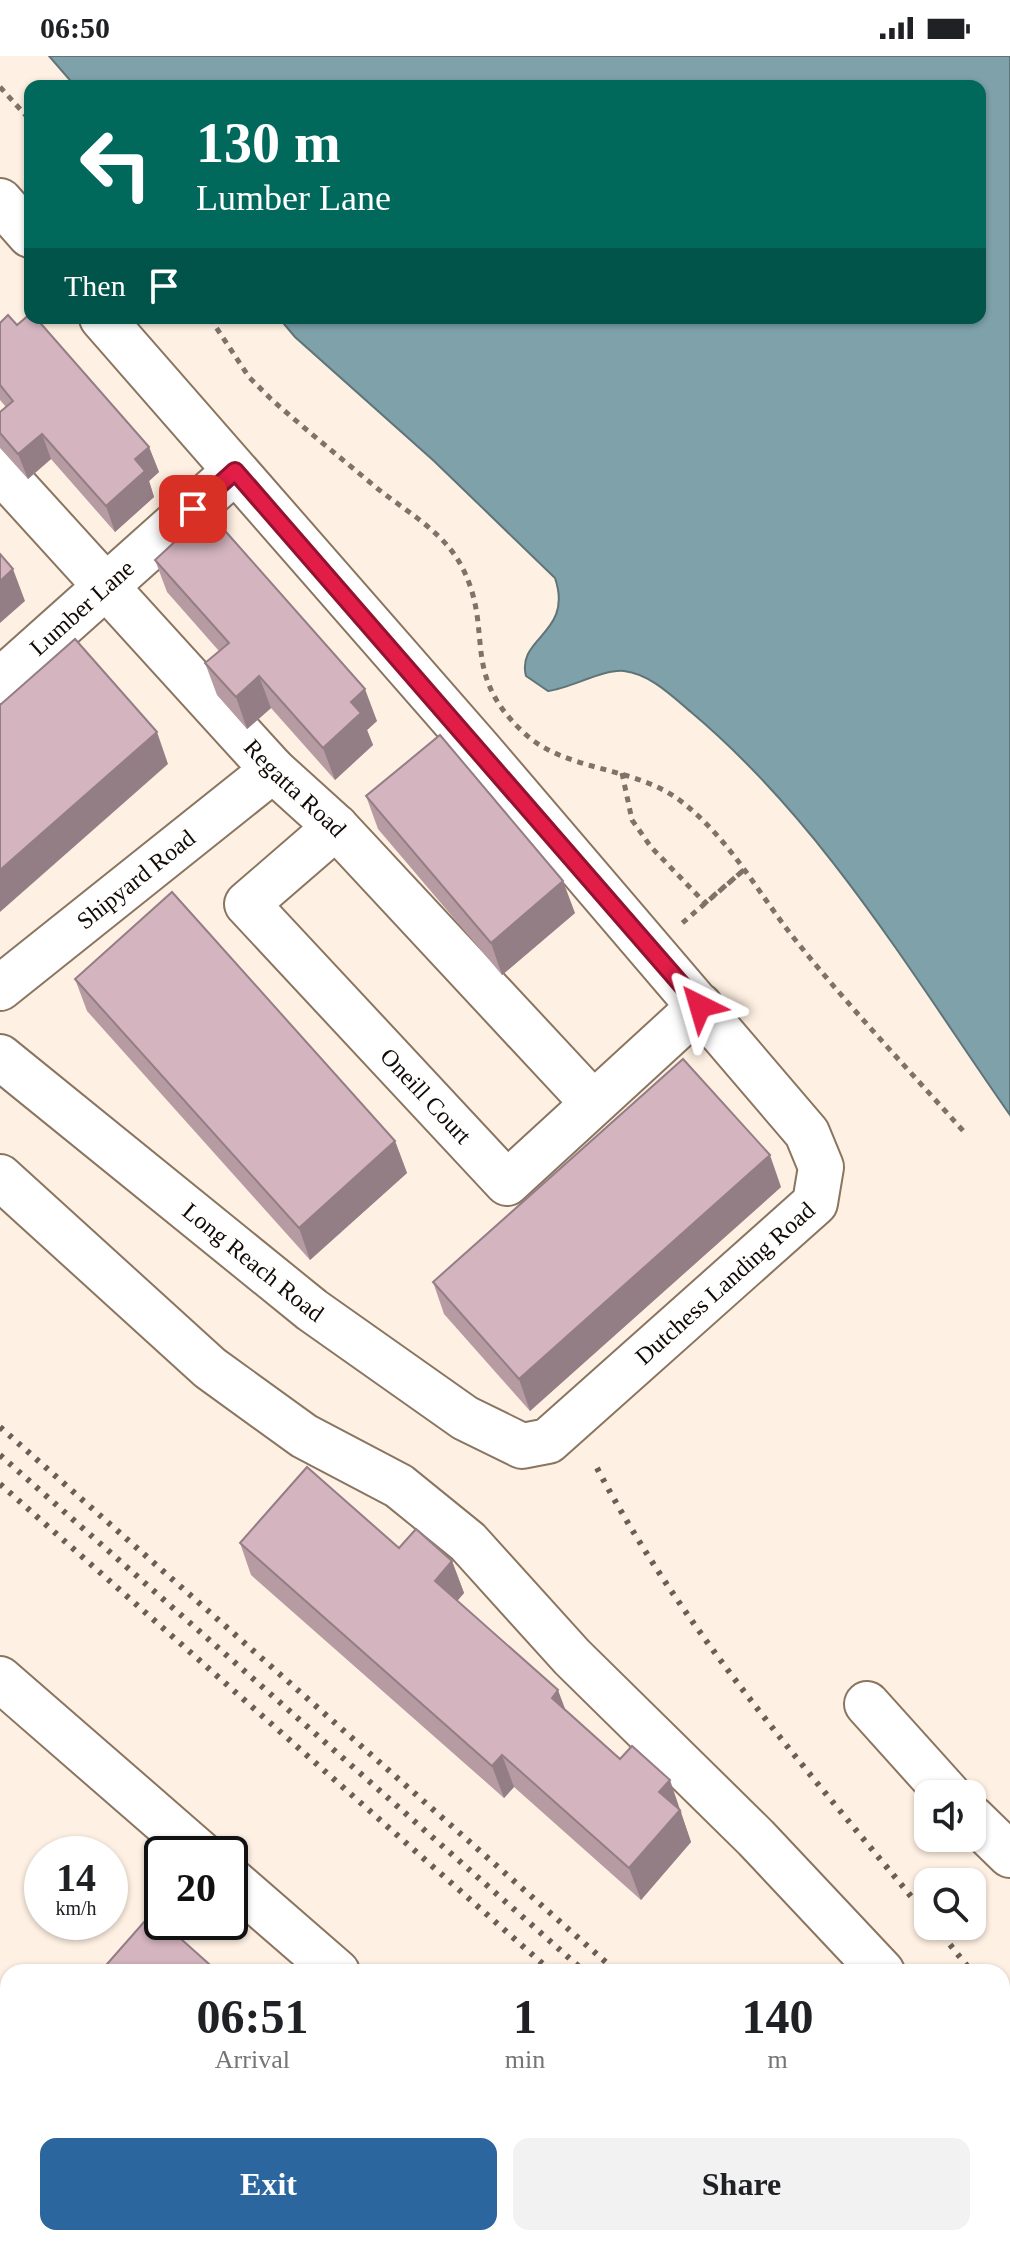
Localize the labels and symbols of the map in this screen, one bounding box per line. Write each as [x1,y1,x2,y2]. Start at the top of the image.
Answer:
pin [159,475,227,543]
street label: Lumber Lane [25,555,139,661]
street label: Regatta Road [239,734,351,842]
street label: Shipyard Road [72,825,200,934]
position arrow [658,964,742,1048]
street label: Oneill Court [375,1043,477,1149]
street label: Dutchess Landing Road [630,1197,820,1370]
street label: Long Reach Road [178,1198,328,1327]
speed limit sign: 20 [144,1836,248,1940]

